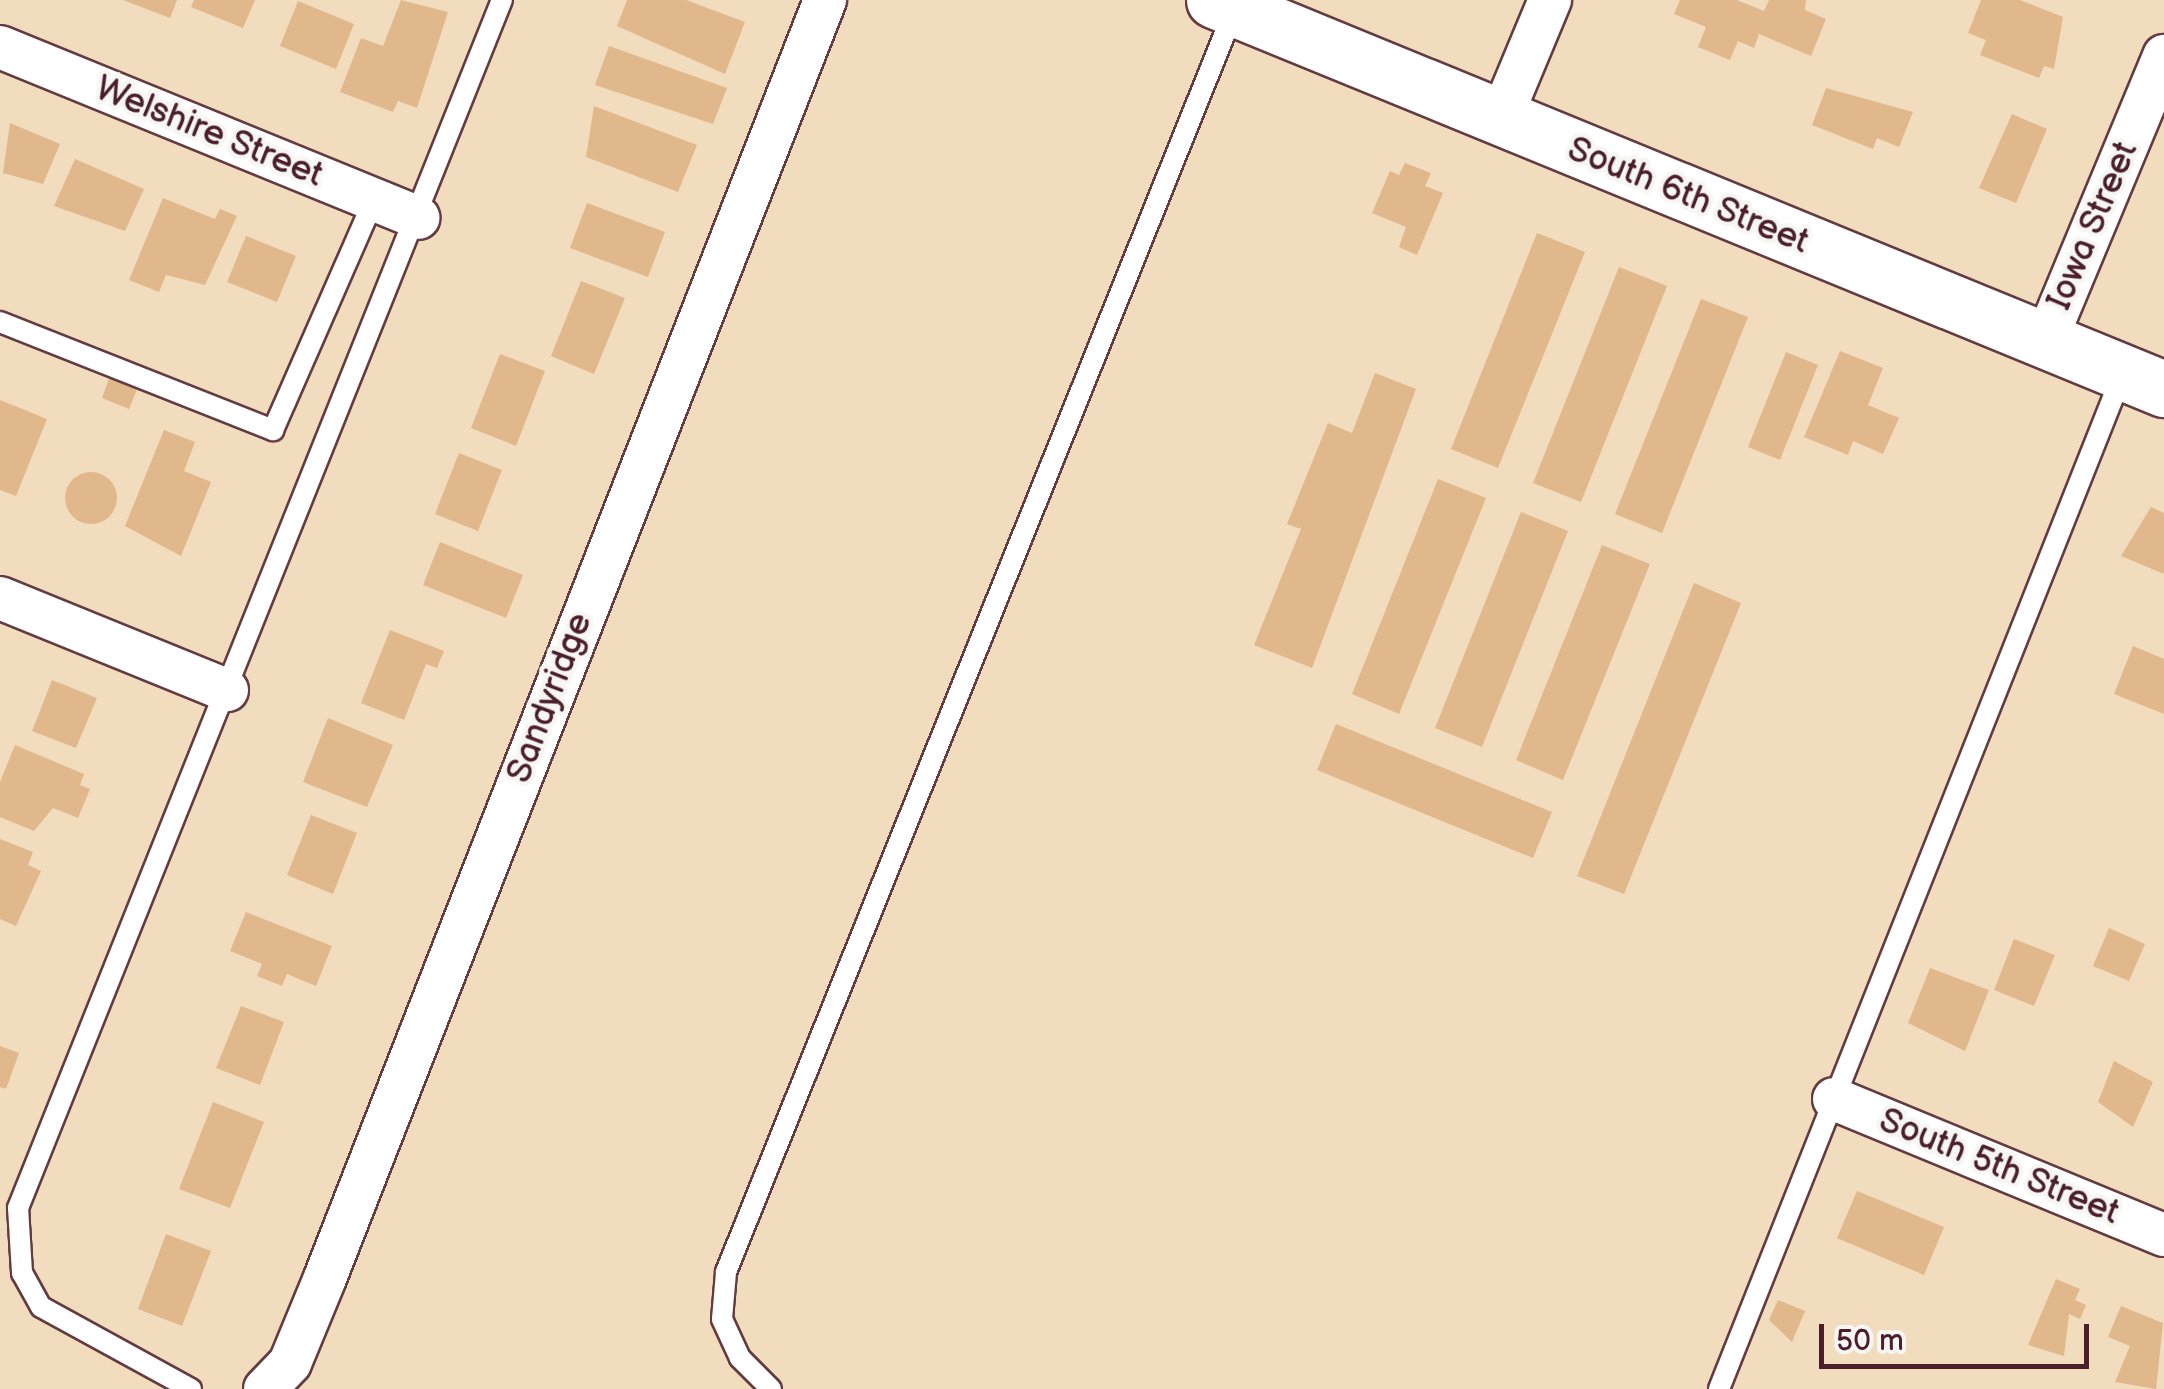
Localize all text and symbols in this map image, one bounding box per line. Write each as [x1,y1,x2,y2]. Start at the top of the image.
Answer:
street label: Welshire Street [89,67,329,197]
street label: South 6th Street [1561,128,1815,264]
street label: Iowa Street [2039,135,2147,317]
street label: Sandyridge [498,607,602,789]
street label: South 5th Street [1873,1100,2125,1234]
scale bar [1824,1304,2094,1366]
text: 50 m [1836,1323,1904,1359]

